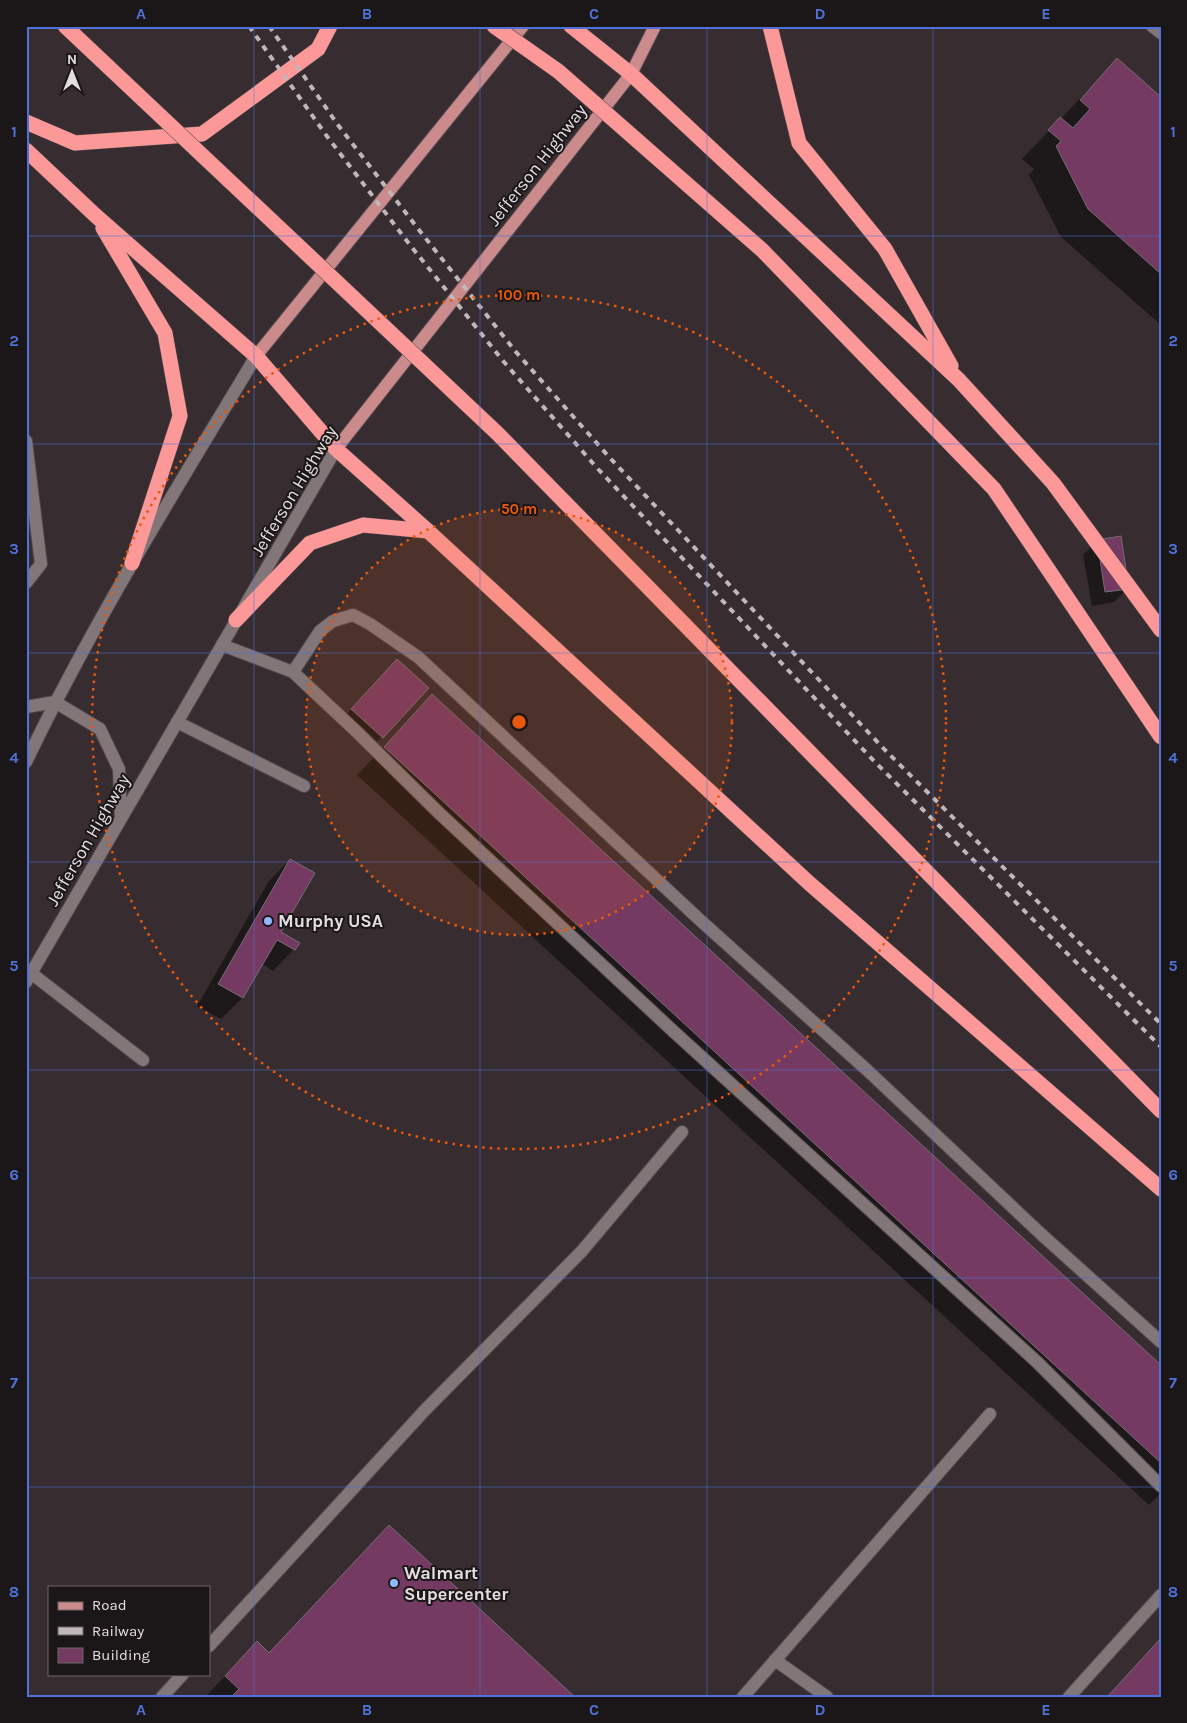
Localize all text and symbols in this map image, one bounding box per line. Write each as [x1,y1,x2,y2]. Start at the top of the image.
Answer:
text: A [136,4,146,23]
text: B [362,4,372,23]
text: C [589,4,599,23]
text: D [815,4,826,23]
text: E [1041,4,1051,23]
north arrow [48,48,98,98]
text: N [67,51,77,68]
street label: Jefferson Highway [483,99,592,230]
text: 1 [11,122,17,141]
text: 1 [1170,122,1176,141]
text: 100 m [498,286,540,304]
text: 2 [9,331,19,350]
text: 2 [1168,331,1178,350]
street label: Jefferson Highway [246,421,342,560]
text: 50 m [501,500,537,518]
text: 3 [9,539,19,558]
text: 3 [1168,539,1178,558]
centre of rings [510,713,528,731]
text: 4 [9,748,19,767]
text: 4 [1168,748,1178,767]
street label: Jefferson Highway [41,770,135,910]
place label: Murphy USA [278,910,383,932]
marker: Murphy USA [262,915,274,927]
text: 5 [9,956,19,975]
text: 5 [1168,956,1178,975]
text: 6 [9,1165,19,1184]
text: 6 [1168,1165,1178,1184]
text: 7 [10,1373,18,1392]
text: 7 [1169,1373,1177,1392]
place label: Walmart Supercenter [404,1562,508,1605]
marker: Walmart Supercenter [388,1577,400,1589]
text: 8 [9,1582,19,1601]
text: 8 [1168,1582,1178,1601]
legend [48,1586,210,1676]
text: Road [92,1596,127,1614]
text: Railway [92,1622,144,1640]
text: Building [92,1646,150,1664]
text: A [136,1700,146,1719]
text: B [362,1700,372,1719]
text: C [589,1700,599,1719]
text: D [815,1700,826,1719]
text: E [1041,1700,1051,1719]

